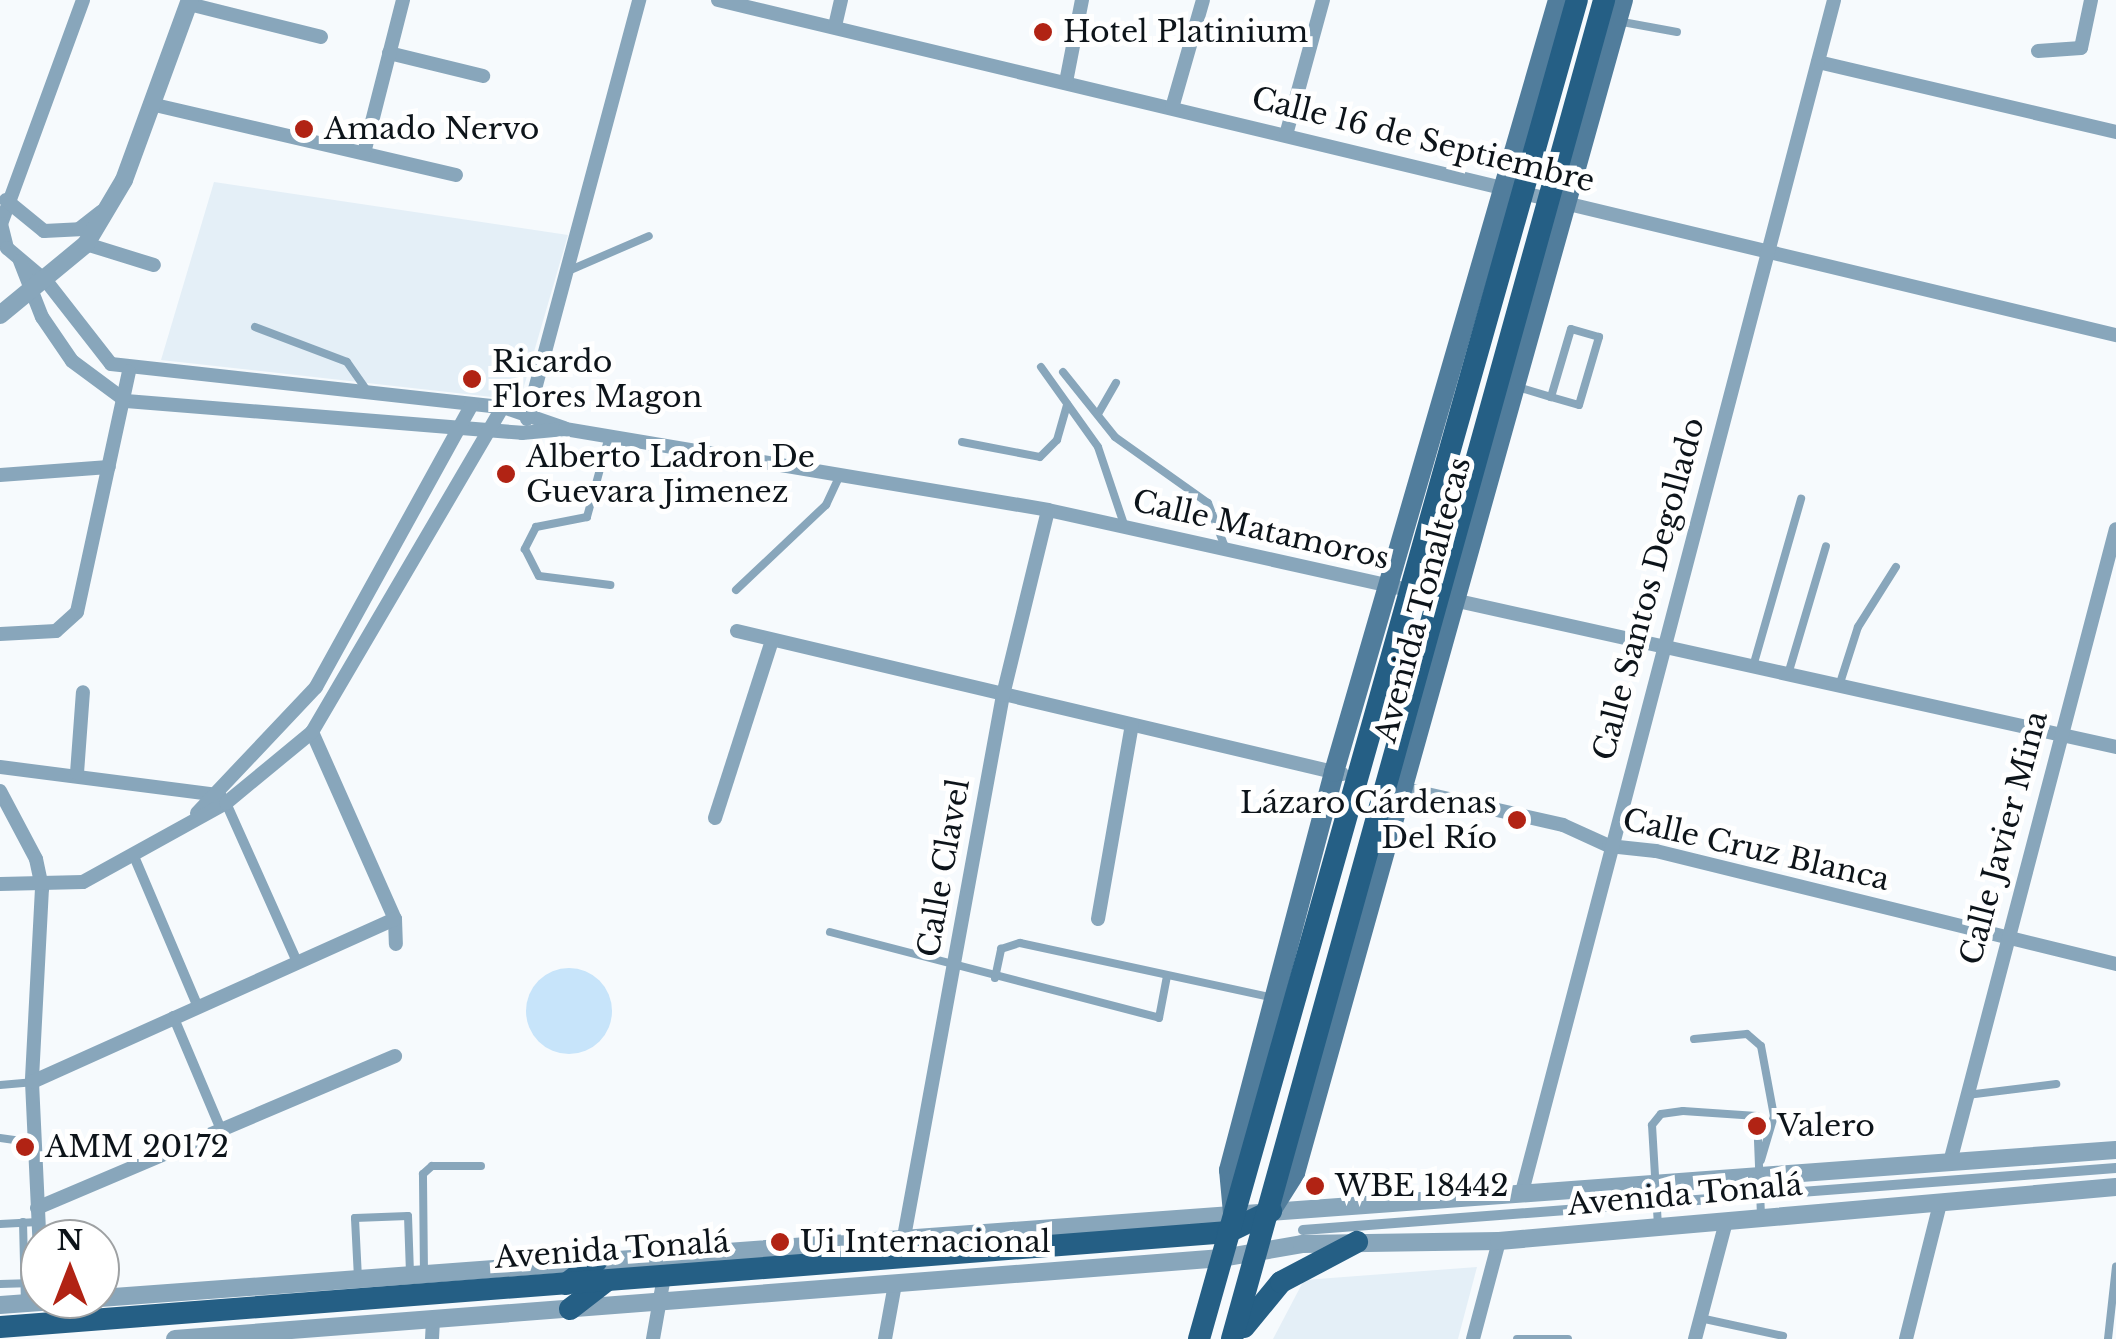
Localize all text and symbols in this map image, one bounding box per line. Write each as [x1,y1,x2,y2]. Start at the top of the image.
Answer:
place label: Hotel Platinium [1063,14,1308,50]
marker: Hotel Platinium [1032,21,1054,43]
street label: Calle 16 de Septiembre [1248,80,1598,200]
place label: Amado Nervo [324,111,539,147]
marker: Amado Nervo [293,118,315,140]
place label: Ricardo Flores Magon [492,344,702,414]
marker: Ricardo Flores Magon [461,368,483,390]
street label: Calle Santos Degollado [1586,414,1712,764]
place label: Alberto Ladron De Guevara Jimenez [526,439,815,510]
street label: Avenida Tonaltecas [1367,453,1479,747]
marker: Alberto Ladron De Guevara Jimenez [495,463,517,485]
street label: Calle Matamoros [1129,483,1393,577]
street label: Calle Javier Mina [1953,707,2055,969]
street label: Calle Clavel [911,776,977,960]
place label: Lázaro Cárdenas Del Río [1240,785,1497,856]
street label: Calle Cruz Blanca [1619,802,1893,898]
marker: Lázaro Cárdenas Del Río [1506,809,1528,831]
place label: Valero [1777,1108,1875,1144]
marker: Valero [1746,1115,1768,1137]
place label: AMM 20172 [45,1129,229,1165]
marker: AMM 20172 [14,1136,36,1158]
street label: Avenida Tonalá [1566,1167,1804,1223]
place label: WBE 18442 [1335,1168,1509,1204]
marker: WBE 18442 [1304,1175,1326,1197]
north arrow [20,1219,120,1319]
text: N [57,1223,83,1258]
street label: Avenida Tonalá [493,1224,731,1276]
place label: Ui Internacional [800,1224,1050,1260]
marker: Ui Internacional [769,1231,791,1253]

